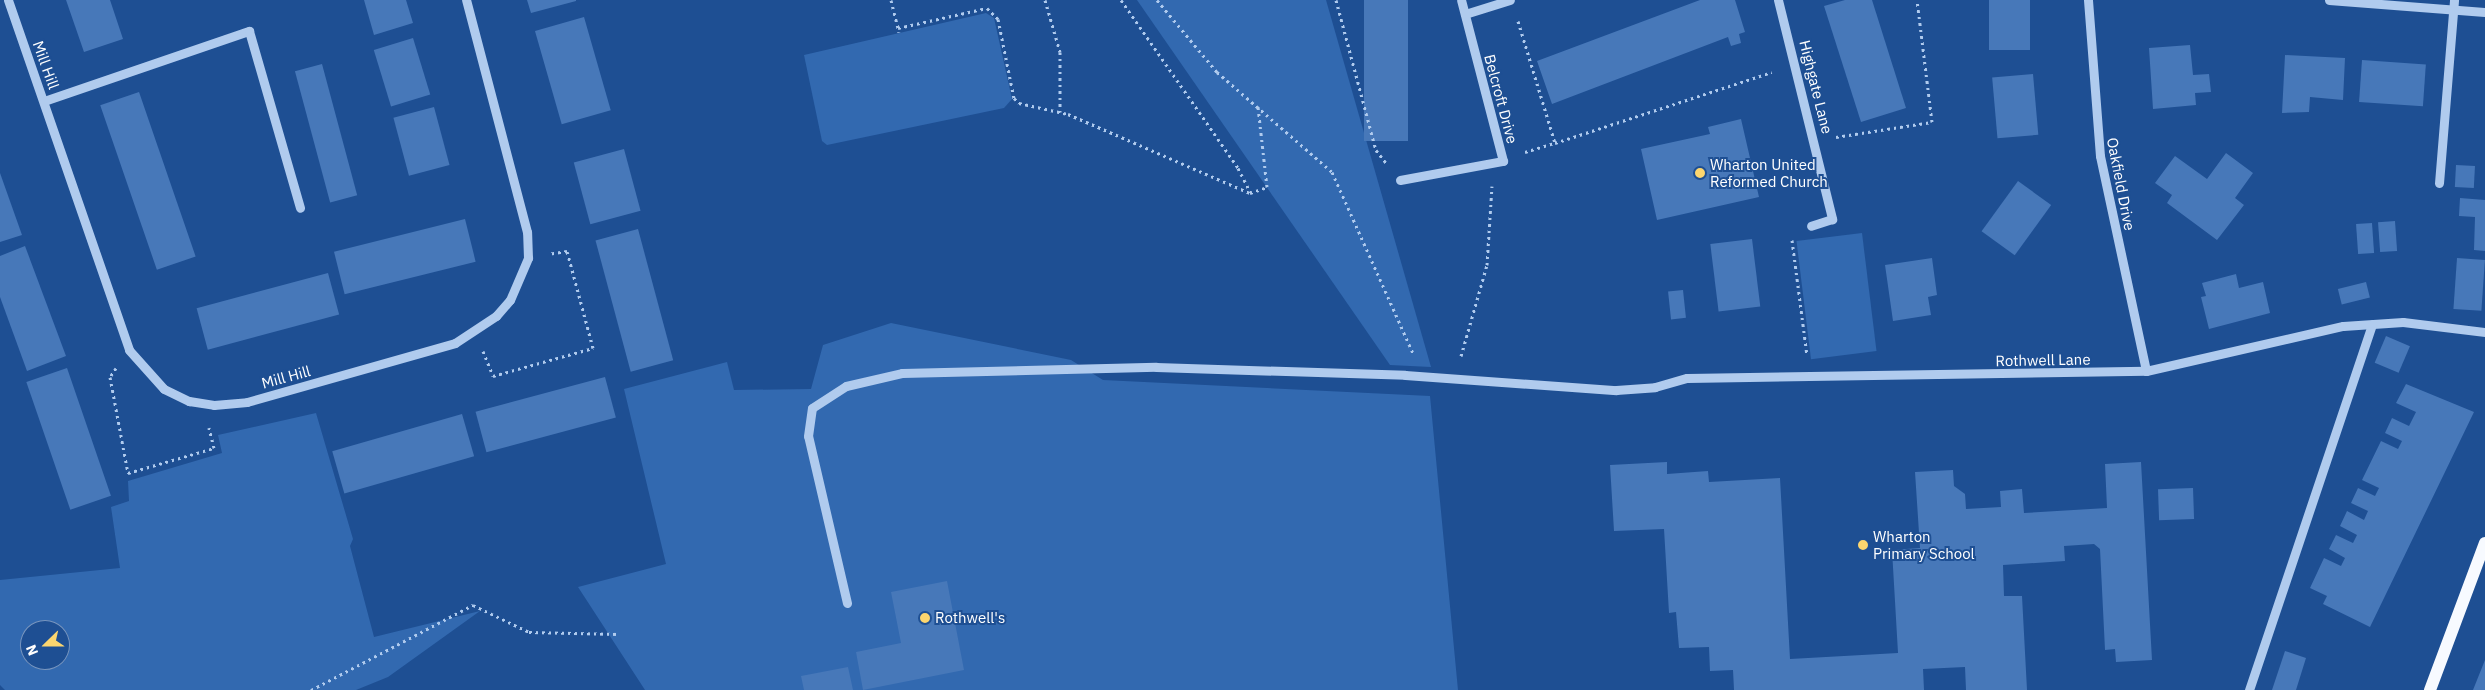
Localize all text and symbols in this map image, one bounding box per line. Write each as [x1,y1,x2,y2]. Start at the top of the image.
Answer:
street label: Mill Hill [29,38,63,92]
street label: Highgate Lane [1796,38,1836,136]
street label: Belcroft Drive [1480,52,1522,146]
street label: Oakfield Drive [2103,136,2139,232]
place label: Wharton United Reformed Church [1710,155,1828,190]
marker: Wharton United Reformed Church [1694,167,1706,179]
street label: Rothwell Lane [1995,350,2091,370]
street label: Mill Hill [260,362,312,392]
place label: Wharton Primary School [1873,527,1975,562]
marker: Wharton Primary School [1857,539,1869,551]
place label: Rothwell's [935,609,1005,627]
marker: Rothwell's [919,612,931,624]
north arrow [20,620,70,670]
text: N [22,642,42,658]

